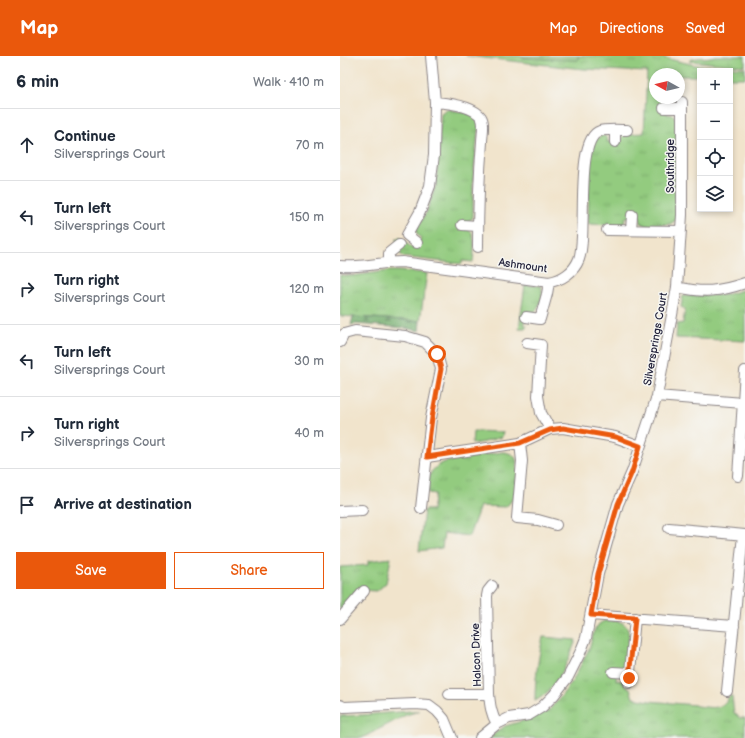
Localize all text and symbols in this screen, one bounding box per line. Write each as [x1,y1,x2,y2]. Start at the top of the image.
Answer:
text: Map [20,17,58,40]
text: Map [549,20,577,37]
text: Directions [599,20,664,37]
text: Saved [686,20,725,37]
north arrow [649,68,685,104]
map controls [697,68,733,212]
button: + [697,68,733,104]
text: 6 min [16,72,59,92]
text: Walk · 410 m [253,74,324,90]
button: − [697,104,733,140]
text: Continue [54,127,116,146]
icon: ahead [16,134,38,156]
text: 70 m [296,137,324,153]
street label: Southridge [664,138,677,193]
button: locate [697,140,733,176]
text: Silversprings Court [54,146,165,162]
button: layers [697,176,733,212]
text: Turn left [54,199,111,218]
icon: left [16,206,38,228]
text: 150 m [290,209,324,225]
text: Silversprings Court [54,218,165,234]
street label: Ashmount [498,256,549,275]
text: Turn right [54,271,119,290]
icon: right [16,278,38,300]
text: 120 m [289,281,324,297]
text: Silversprings Court [54,290,165,306]
street label: Silversprings Court [641,291,670,387]
text: Turn left [54,343,111,362]
route start [428,345,446,363]
icon: left [16,350,38,372]
text: 30 m [294,353,324,369]
text: Silversprings Court [54,362,165,378]
text: Turn right [54,415,119,434]
icon: right [16,422,38,444]
text: 40 m [294,425,324,441]
text: Silversprings Court [54,434,165,450]
icon: arrive [16,494,38,516]
text: Arrive at destination [54,495,192,514]
button: Save [16,552,166,589]
button: Share [174,552,324,589]
street label: Halcon Drive [469,622,484,687]
route end [620,669,638,687]

